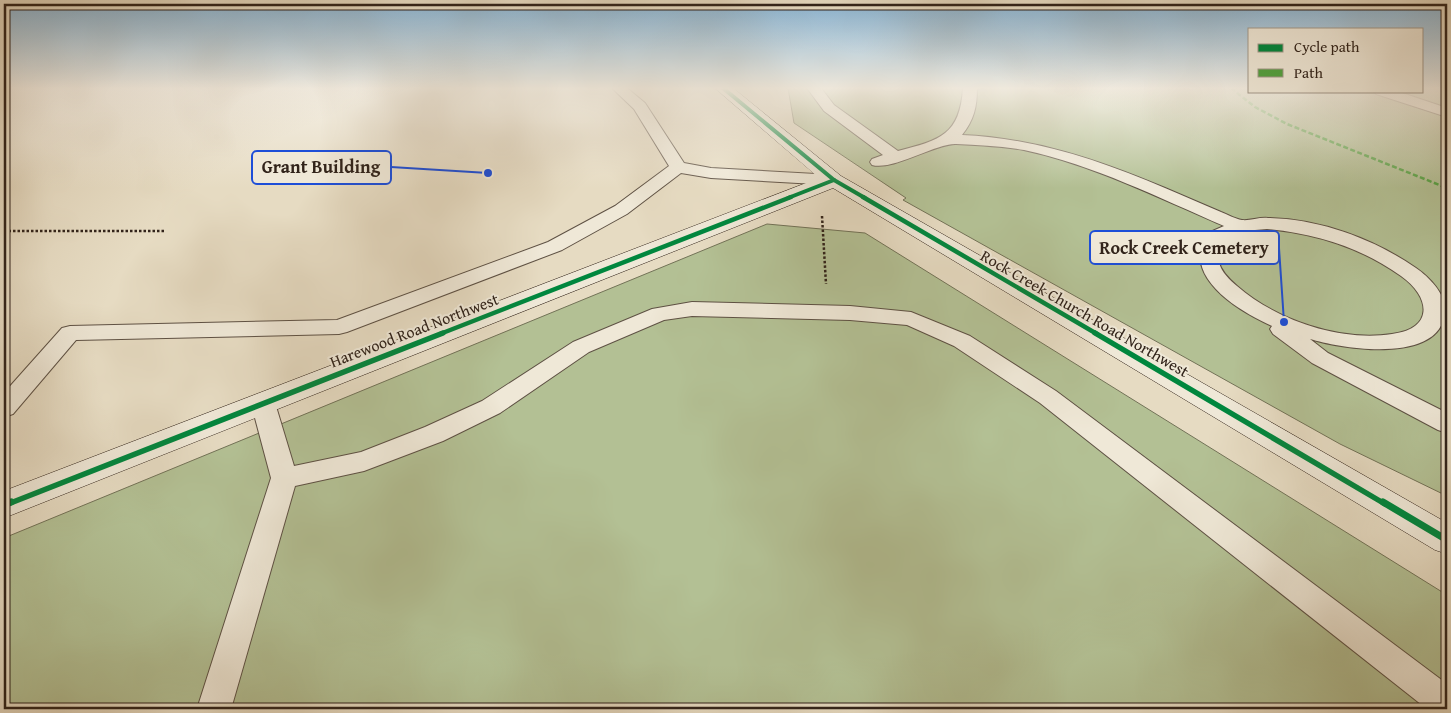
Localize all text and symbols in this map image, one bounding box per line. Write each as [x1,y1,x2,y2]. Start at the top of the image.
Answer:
legend [1248,28,1424,92]
text: Cycle path [1294,36,1360,57]
text: Path [1294,62,1323,83]
callout: Grant Building [252,151,391,184]
text: Grant Building [262,153,381,180]
callout: Rock Creek Cemetery [1090,231,1279,264]
text: Rock Creek Cemetery [1099,234,1269,261]
street label: Rock Creek Church Road Northwest [976,243,1194,383]
street label: Harewood Road Northwest [326,287,502,373]

